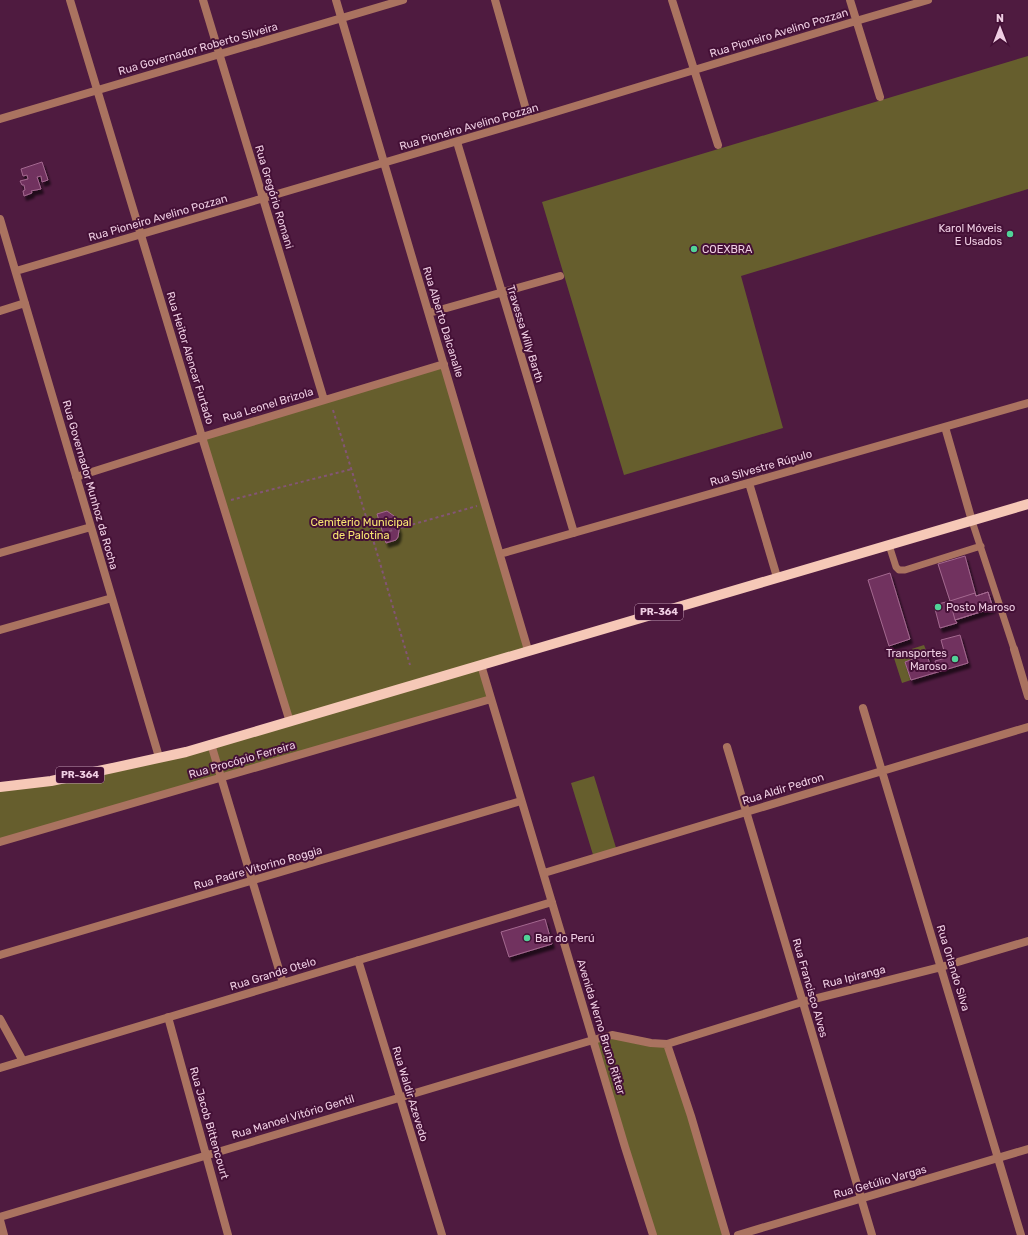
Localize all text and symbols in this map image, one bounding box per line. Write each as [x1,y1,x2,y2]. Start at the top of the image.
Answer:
street label: Rua Pioneiro Avelino Pozzan [708,6,850,60]
north arrow [980,8,1020,48]
text: N [996,12,1004,25]
street label: Rua Governador Roberto Silveira [117,20,279,78]
street label: Rua Pioneiro Avelino Pozzan [398,101,540,153]
street label: Rua Gregório Romani [252,144,296,250]
street label: Rua Pioneiro Avelino Pozzan [87,192,229,244]
place label: Karol Móveis E Usados [938,222,1002,248]
marker: Karol Móveis E Usados [1005,229,1015,239]
place label: COEXBRA [702,243,753,256]
marker: COEXBRA [689,244,699,254]
street label: Rua Alberto Dalcanalle [420,265,466,379]
street label: Travessa Willy Barth [504,284,546,384]
street label: Rua Heitor Alencar Furtado [164,290,216,426]
street label: Rua Leonel Brizola [221,385,315,425]
street label: Rua Governador Munhoz da Rocha [60,399,120,571]
street label: Rua Silvestre Rúpulo [708,447,814,489]
park label: Cemitério Municipal de Palotina [311,516,411,542]
place label: Posto Maroso [946,601,1015,614]
marker: Posto Maroso [933,602,943,612]
road number: PR-364 [635,604,683,620]
place label: Transportes Maroso [886,647,947,673]
marker: Transportes Maroso [950,654,960,664]
street label: Rua Procópio Ferreira [187,739,297,781]
road number: PR-364 [56,767,104,783]
street label: Rua Aldir Pedron [740,770,826,808]
street label: Rua Padre Vitorino Roggia [192,843,324,893]
street label: Rua Orlando Silva [934,923,972,1013]
place label: Bar do Perú [535,932,595,945]
marker: Bar do Perú [522,933,532,943]
street label: Rua Francisco Alves [790,937,830,1039]
street label: Rua Grande Otelo [228,955,318,993]
street label: Avenida Werno Bruno Ritter [574,958,628,1097]
street label: Rua Ipiranga [821,963,887,991]
street label: Rua Waldir Azevedo [389,1045,431,1143]
street label: Rua Jacob Bittencourt [187,1065,231,1181]
street label: Rua Manoel Vitório Gentil [230,1092,356,1142]
street label: Rua Getúlio Vargas [832,1162,928,1202]

